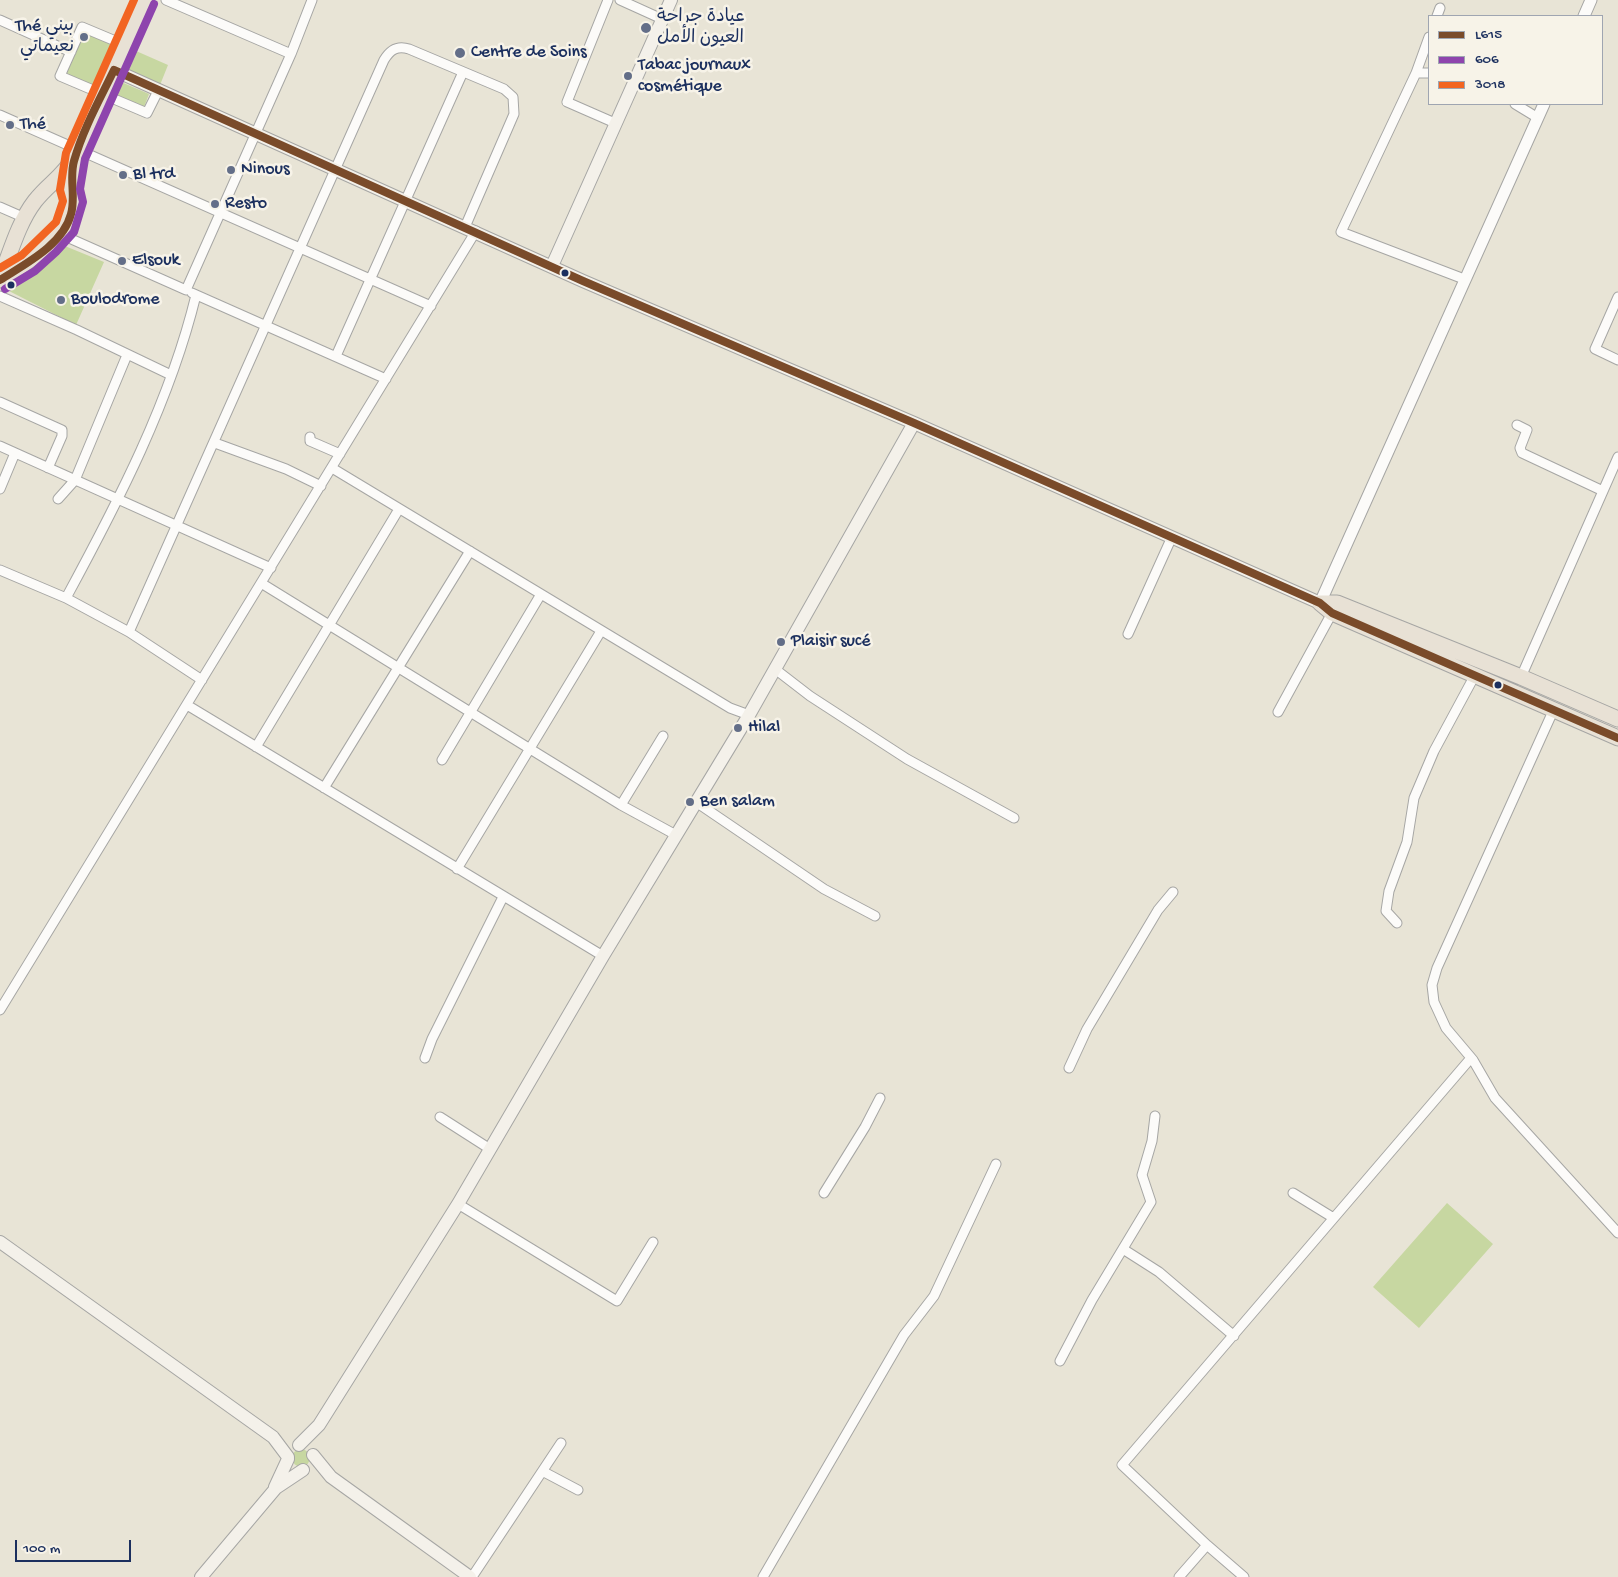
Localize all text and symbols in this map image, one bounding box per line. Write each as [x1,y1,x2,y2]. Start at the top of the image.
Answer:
place label: عيادة جراحة العيون الأمل [657,7,745,50]
legend [1428,15,1603,105]
place label: Thé بيني نعيماتي [15,16,74,58]
marker: عيادة جراحة العيون الأمل [639,21,653,35]
text: L615 [1475,26,1502,44]
marker: Thé بيني نعيماتي [78,31,90,43]
place label: Centre de Soins [471,42,587,64]
marker: Centre de Soins [453,46,467,60]
text: 606 [1475,51,1499,69]
place label: Tabac journaux cosmétique [638,55,751,98]
marker: Tabac journaux cosmétique [622,70,634,82]
text: 3018 [1475,76,1506,94]
place label: Thé [20,114,46,136]
marker: Thé [4,119,16,131]
place label: Ninous [241,159,290,181]
place label: Bl trd [133,164,175,186]
marker: Ninous [225,164,237,176]
marker: Bl trd [117,169,129,181]
place label: Resto [225,193,267,215]
marker: Resto [209,198,221,210]
place label: Elsouk [132,250,180,272]
marker: Elsouk [116,255,128,267]
unlabelled marker [560,268,570,278]
unlabelled marker [6,280,16,290]
place label: Boulodrome [71,289,160,311]
marker: Boulodrome [55,294,67,306]
place label: Plaisir sucé [791,631,870,653]
marker: Plaisir sucé [775,636,787,648]
unlabelled marker [1493,680,1503,690]
place label: Hilal [748,717,780,739]
marker: Hilal [732,722,744,734]
place label: Ben salam [700,791,775,813]
marker: Ben salam [684,796,696,808]
scale bar [18,1530,134,1562]
text: 100 m [23,1540,60,1558]

